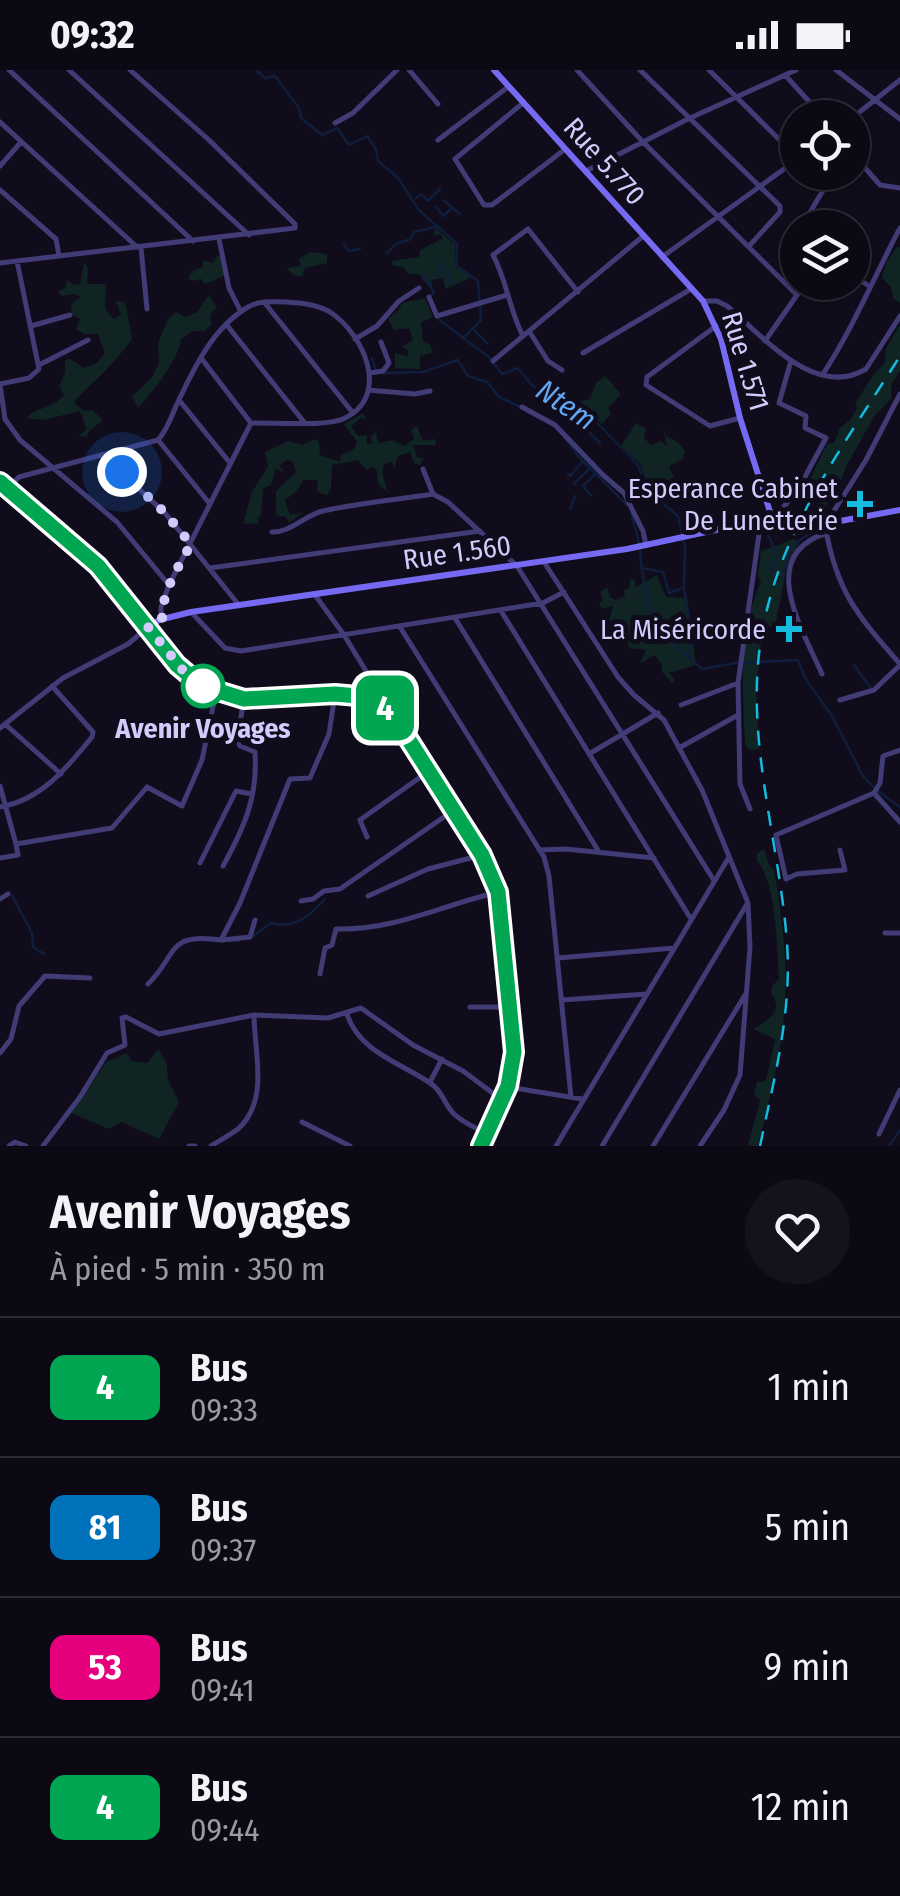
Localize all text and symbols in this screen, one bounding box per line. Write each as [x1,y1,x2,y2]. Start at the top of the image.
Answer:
text: 09:32 [50,12,135,58]
map controls [780,100,870,300]
button: locate [780,100,870,190]
street label: Rue 5.770 [557,111,652,212]
button: layers [780,210,870,300]
street label: Rue 1.571 [715,308,776,415]
water label: Ntem [529,372,603,438]
your location [97,447,147,497]
place label: Esperance Cabinet De Lunetterie [628,472,839,537]
marker: Esperance Cabinet De Lunetterie [847,491,873,517]
street label: Rue 1.560 [401,529,513,576]
place label: La Miséricorde [600,613,766,646]
marker: La Miséricorde [776,616,802,642]
marker: Avenir Voyages [182,665,224,707]
line badge: 4 [352,676,418,740]
text: 4 [376,687,394,729]
place label: Avenir Voyages [114,712,291,745]
button: heart [745,1179,850,1284]
text: Avenir Voyages [50,1183,350,1241]
text: À pied · 5 min · 350 m [50,1250,326,1288]
text: Bus [190,1345,248,1391]
text: 1 min [767,1364,850,1410]
text: 4 [96,1366,114,1408]
text: 09:33 [190,1391,258,1429]
text: Bus [190,1485,248,1531]
text: 5 min [765,1504,850,1550]
text: 81 [89,1506,121,1548]
text: 09:37 [190,1531,256,1569]
text: Bus [190,1625,248,1671]
text: 9 min [764,1644,850,1690]
text: 53 [88,1646,122,1688]
text: 09:41 [190,1671,255,1709]
text: Bus [190,1765,248,1811]
text: 12 min [751,1784,850,1830]
text: 4 [96,1786,114,1828]
text: 09:44 [190,1811,260,1849]

